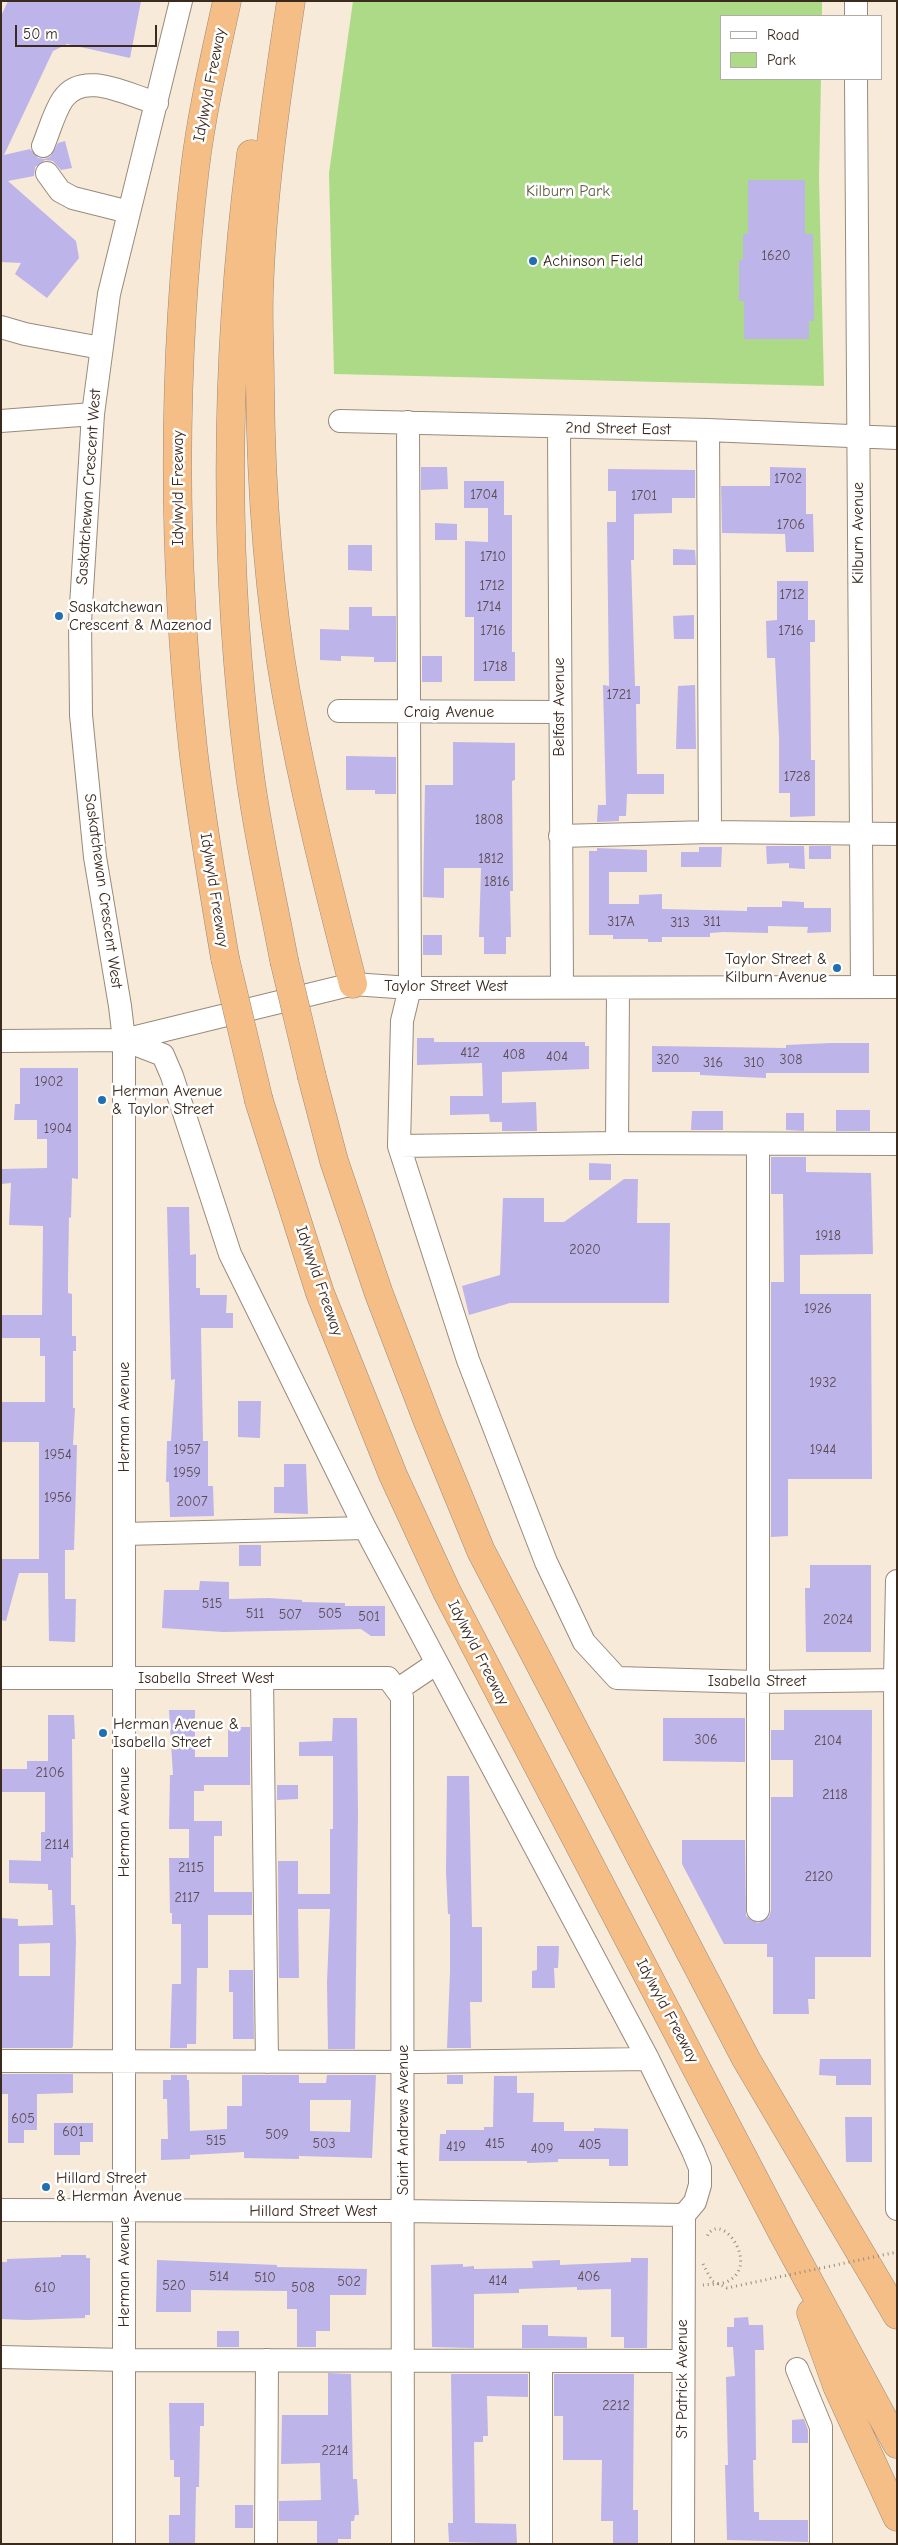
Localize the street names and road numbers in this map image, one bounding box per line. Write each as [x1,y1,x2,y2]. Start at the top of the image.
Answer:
street label: Idylwyld Freeway [190,27,230,143]
street label: Saskatchewan Crescent West [73,388,105,586]
street label: 2nd Street East [565,418,671,440]
street label: Idylwyld Freeway [168,430,188,546]
street label: Kilburn Avenue [848,482,868,584]
street label: Belfast Avenue [549,657,569,757]
street label: Craig Avenue [404,702,494,722]
street label: Saskatchewan Crescent West [80,792,126,990]
street label: Idylwyld Freeway [195,831,233,949]
street label: Taylor Street West [384,976,508,996]
street label: Idylwyld Freeway [291,1223,347,1339]
street label: Herman Avenue [114,1362,134,1472]
street label: Idylwyld Freeway [443,1597,513,1709]
street label: Isabella Street West [138,1668,274,1688]
street label: Isabella Street [708,1671,806,1691]
street label: Herman Avenue [114,1767,134,1877]
street label: Idylwyld Freeway [631,1956,703,2066]
street label: Saint Andrews Avenue [393,2045,413,2195]
street label: Hillard Street West [249,2201,377,2221]
street label: Herman Avenue [114,2217,134,2327]
street label: St Patrick Avenue [672,2319,692,2439]

